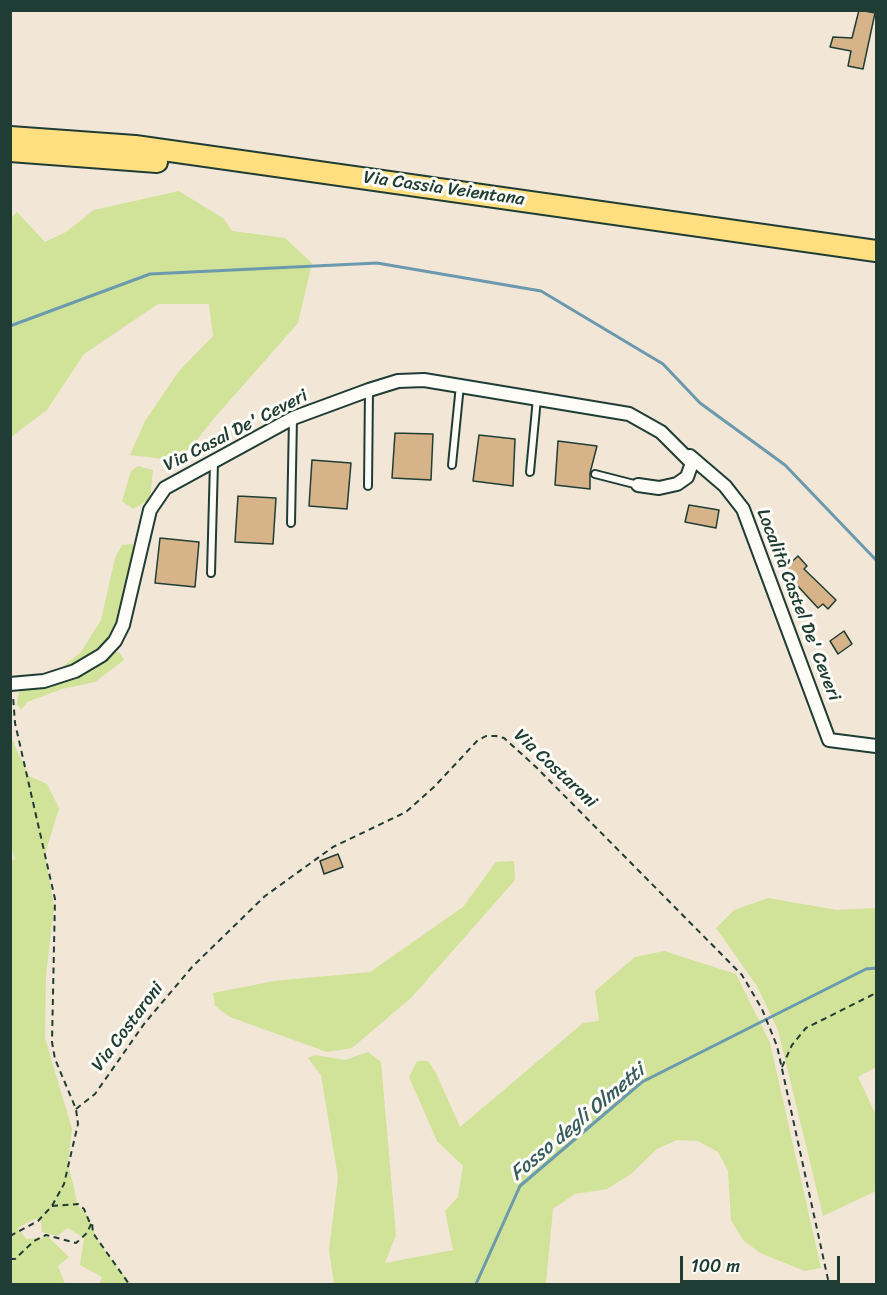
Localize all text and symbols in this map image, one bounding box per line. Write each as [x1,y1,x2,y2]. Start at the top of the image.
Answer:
street label: Via Cassia Veientana [362,167,526,211]
street label: Via Casal De' Ceveri [160,385,312,477]
street label: Località Castel De' Ceveri [751,506,845,704]
street label: Via Costaroni [509,725,601,813]
street label: Via Costaroni [88,978,168,1076]
water label: Fosso degli Olmetti [506,1060,650,1186]
scale bar [683,1244,844,1282]
text: 100 m [691,1250,740,1282]

